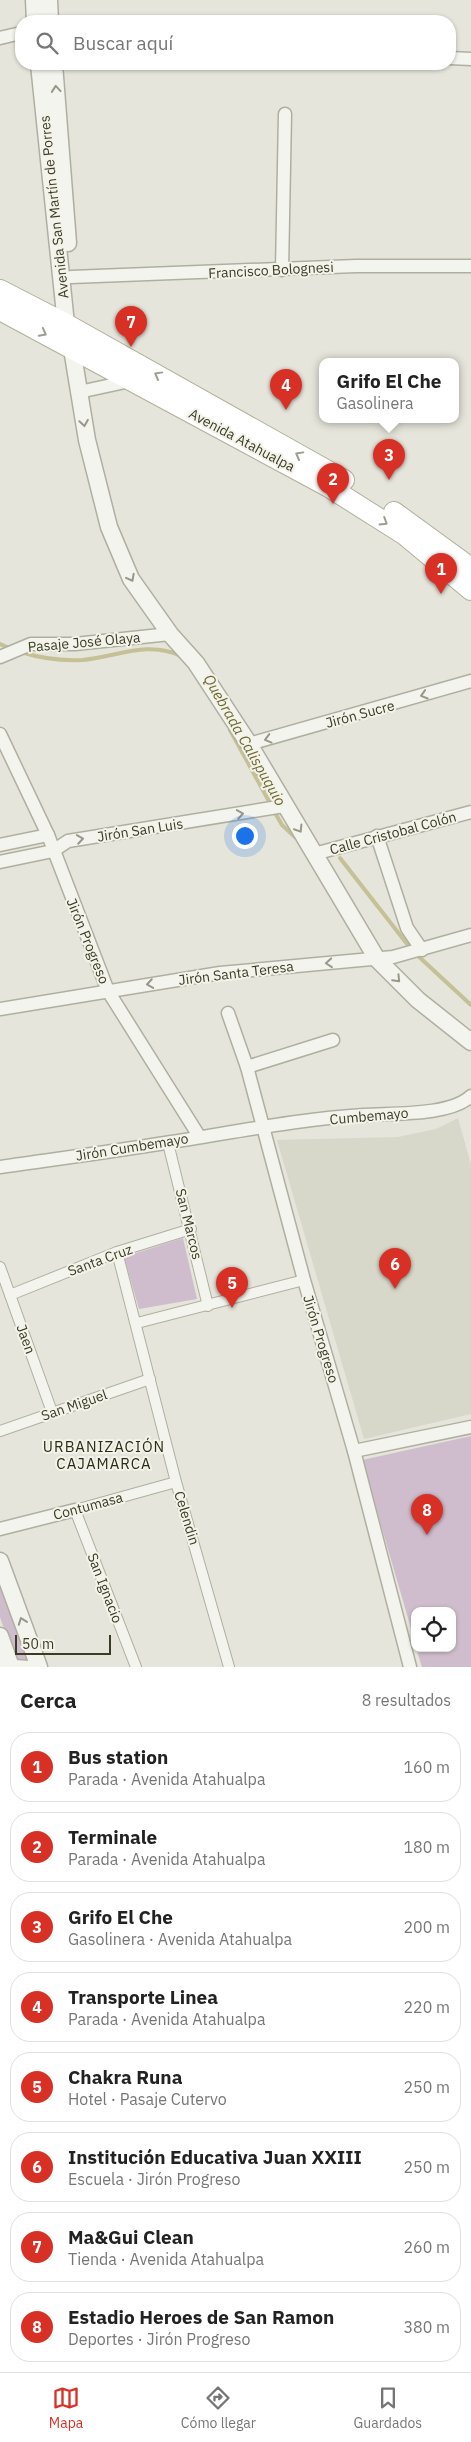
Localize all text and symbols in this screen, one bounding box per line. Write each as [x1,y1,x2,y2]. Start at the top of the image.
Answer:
search box [15,15,456,70]
icon: search [33,29,61,57]
text: Buscar aquí [73,31,173,55]
one-way arrow [50,85,61,93]
street label: Avenida San Martín de Porres [35,114,73,299]
street label: Francisco Bolognesi [208,258,334,282]
pin: 7 [115,306,147,347]
one-way arrow [38,327,47,337]
popup [319,358,459,423]
pin: 4 [270,369,302,410]
text: Grifo El Che [337,369,441,393]
one-way arrow [154,371,163,381]
text: Gasolinera [337,393,414,413]
street label: Avenida Atahualpa [186,404,299,476]
one-way arrow [78,420,89,428]
pin: 3 [373,439,405,480]
one-way arrow [296,451,305,461]
pin: 2 [317,463,349,504]
one-way arrow [379,515,388,525]
pin: 1 [425,553,457,594]
one-way arrow [125,573,135,582]
street label: Pasaje José Olaya [27,628,141,656]
water label: Quebrada Calispuquio [200,671,290,809]
one-way arrow [421,690,429,700]
street label: Jirón Sucre [324,696,397,732]
one-way arrow [263,733,272,744]
street label: Calle Cristobal Colón [328,807,458,859]
one-way arrow [236,809,244,820]
street label: Jirón San Luis [96,814,184,846]
your location [232,823,258,849]
one-way arrow [292,824,302,833]
one-way arrow [75,835,84,845]
street label: Jirón Progreso [63,895,113,987]
street label: Jirón Santa Teresa [177,957,295,989]
one-way arrow [325,957,333,968]
one-way arrow [391,973,400,982]
one-way arrow [146,978,154,989]
street label: Cumbemayo [329,1104,409,1128]
street label: Jirón Cumbemayo [74,1129,190,1165]
street label: San Marcos [172,1187,207,1261]
street label: Santa Cruz [65,1240,135,1280]
pin: 6 [379,1248,411,1289]
pin: 5 [216,1267,248,1308]
street label: Jirón Progreso [299,1293,343,1385]
street label: Jaen [12,1322,40,1356]
street label: San Miguel [39,1385,109,1425]
district label: URBANIZACIÓN CAJAMARCA [43,1437,165,1473]
street label: Contumasa [51,1488,125,1524]
street label: Celendin [170,1489,204,1547]
pin: 8 [411,1494,443,1535]
street label: San Ignacio [83,1550,127,1626]
map controls [411,1607,456,1652]
button: locate [411,1607,456,1652]
one-way arrow [18,1618,28,1626]
scale bar [15,1632,111,1655]
text: 50 m [22,1635,54,1653]
text: Cerca [20,1686,77,1714]
text: 8 resultados [362,1690,451,1710]
text: Bus station [68,1745,168,1769]
text: 1 [32,1757,42,1777]
text: 160 m [403,1757,450,1777]
text: Parada · Avenida Atahualpa [68,1769,265,1789]
text: Terminale [68,1825,157,1849]
text: 2 [32,1837,42,1857]
text: 180 m [403,1837,450,1857]
text: Parada · Avenida Atahualpa [68,1849,265,1869]
text: Grifo El Che [68,1905,173,1929]
text: 3 [32,1917,42,1937]
text: 200 m [403,1917,450,1937]
text: Gasolinera · Avenida Atahualpa [68,1929,292,1949]
text: Transporte Linea [68,1985,218,2009]
text: 4 [32,1997,42,2017]
text: 220 m [403,1997,450,2017]
text: Parada · Avenida Atahualpa [68,2009,265,2029]
text: Chakra Runa [68,2065,182,2089]
text: 5 [32,2077,42,2097]
text: 250 m [403,2077,450,2097]
text: Hotel · Pasaje Cutervo [68,2089,227,2109]
text: Institución Educativa Juan XXIII [68,2145,362,2169]
text: 6 [32,2157,42,2177]
text: 250 m [403,2157,450,2177]
text: Escuela · Jirón Progreso [68,2169,241,2189]
text: Ma&Gui Clean [68,2225,194,2249]
text: 7 [32,2237,42,2257]
text: 260 m [403,2237,450,2257]
text: Tienda · Avenida Atahualpa [68,2249,264,2269]
text: Estadio Heroes de San Ramon [68,2305,334,2329]
text: 8 [32,2317,42,2337]
text: 380 m [403,2317,450,2337]
text: Deportes · Jirón Progreso [68,2329,250,2349]
tab: Mapa [49,2384,83,2432]
tab: Cómo llegar [181,2384,256,2432]
tab: Guardados [354,2384,422,2432]

